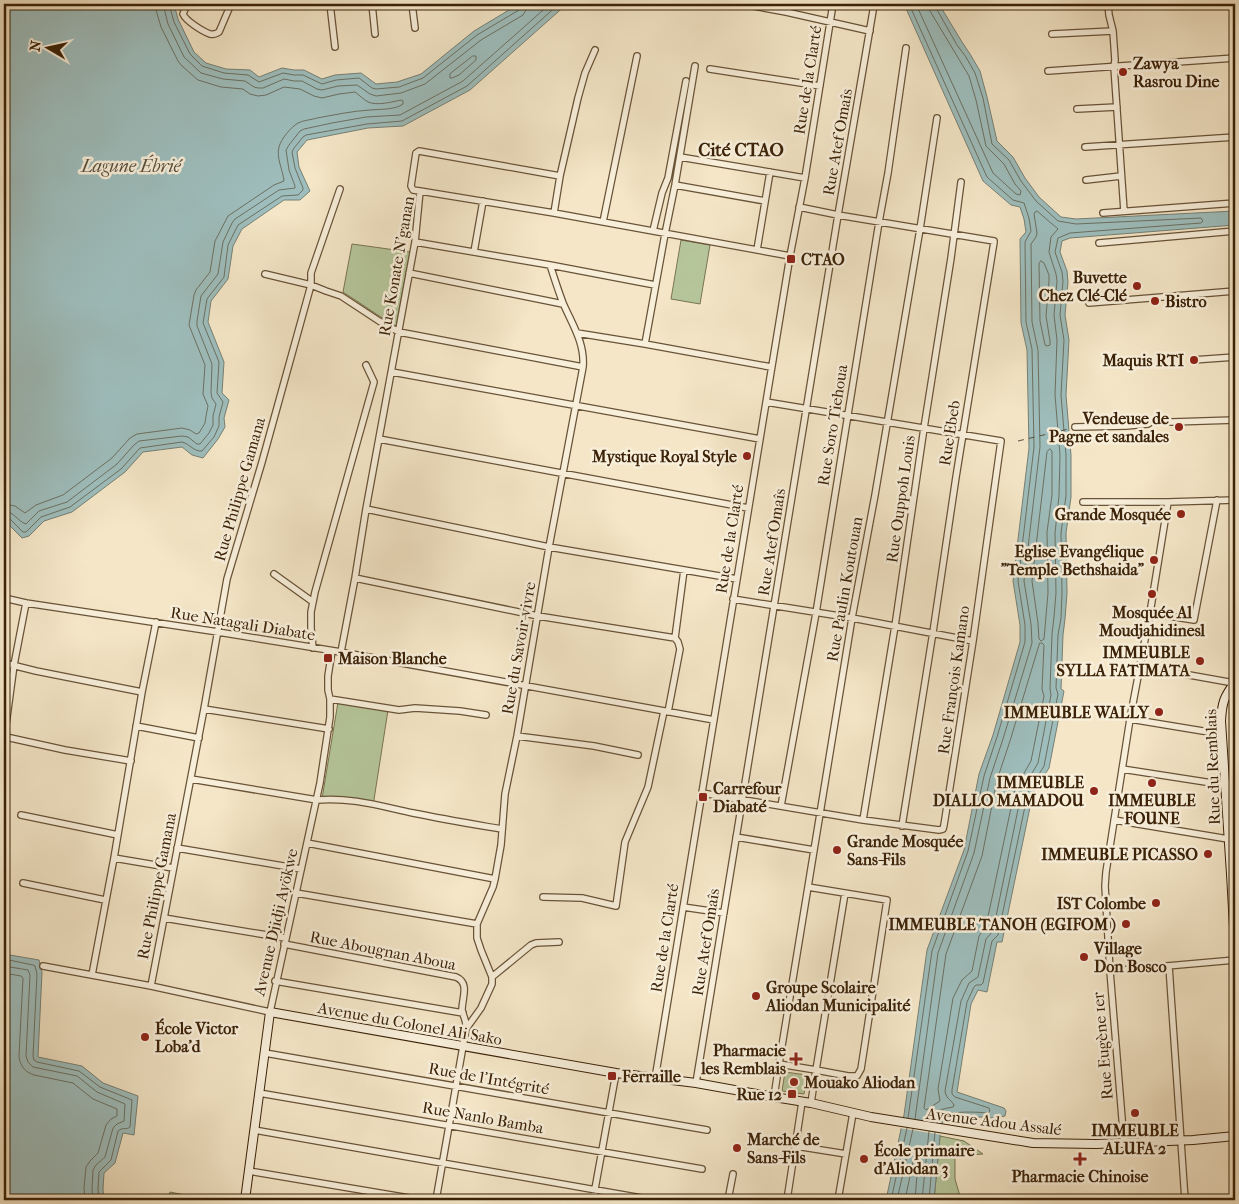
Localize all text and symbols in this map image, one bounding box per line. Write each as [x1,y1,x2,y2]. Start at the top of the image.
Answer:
north arrow [22,22,72,72]
street label: Rue de la Clarté [789,24,826,136]
text: N [26,39,45,53]
place label: Zawya Rasrou Dine [1133,54,1219,91]
marker: Zawya Rasrou Dine [1117,66,1129,78]
street label: Rue Atef Omaîs [819,87,856,197]
district label: Cité CTAO [698,140,784,161]
water label: Lagune Ébrié [79,154,184,177]
street label: Rue Konate N'ganan [375,194,418,338]
place label: CTAO [801,250,845,269]
marker: CTAO [785,253,797,265]
place label: Buvette Chez Clé-Clé [1039,268,1127,305]
marker: Buvette Chez Clé-Clé [1131,280,1143,292]
place label: Bistro [1165,292,1207,311]
marker: Bistro [1149,295,1161,307]
place label: Maquis RTI [1101,351,1185,371]
marker: Maquis RTI [1188,354,1200,366]
street label: Rue Soro Tiehoua [814,363,852,487]
street label: Rue Ebeb [935,399,964,467]
place label: Vendeuse de Pagne et sandales [1049,409,1169,447]
street label: Rue Philippe Gamana [210,414,269,563]
marker: Vendeuse de Pagne et sandales [1173,421,1185,433]
street label: Rue Ouppoh Louis [882,434,919,564]
place label: Mystique Royal Style [591,447,737,467]
marker: Mystique Royal Style [741,450,753,462]
street label: Rue de la Clarté [711,483,748,595]
street label: Rue Atef Omaîs [754,487,789,597]
place label: Grande Mosquée [1055,505,1171,525]
marker: Grande Mosquée [1175,508,1187,520]
street label: Rue Paulin Koutouan [822,514,867,663]
place label: Eglise Evangélique "Temple Bethshaida" [1001,542,1145,580]
marker: Eglise Evangélique "Temple Bethshaida" [1148,554,1160,566]
street label: Rue du Savoir-vivre [497,580,540,716]
marker: Mosquée Al Moudjahidinesl [1146,588,1158,600]
street label: Rue Natagali Diabate [169,603,317,644]
place label: Mosquée Al Moudjahidinesl [1098,603,1206,640]
street label: Rue François Kamano [934,604,973,756]
place label: IMMEUBLE SYLLA FATIMATA [1057,643,1191,680]
place label: Maison Blanche [337,649,447,668]
marker: Maison Blanche [322,652,334,664]
marker: IMMEUBLE SYLLA FATIMATA [1194,655,1206,667]
place label: IMMEUBLE WALLY [1004,703,1150,722]
marker: IMMEUBLE WALLY [1153,706,1165,718]
street label: Rue du Remblais [1201,709,1224,825]
place label: IMMEUBLE DIALLO MAMADOU [933,773,1085,810]
marker: IMMEUBLE FOUNE [1146,777,1158,789]
place label: Carrefour Diabaté [713,779,783,816]
marker: IMMEUBLE DIALLO MAMADOU [1088,785,1100,797]
marker: Carrefour Diabaté [697,791,709,803]
place label: IMMEUBLE FOUNE [1108,791,1196,828]
street label: Rue Philippe Gamana [133,811,180,961]
place label: Grande Mosquée Sans-Fils [847,832,963,869]
marker: Grande Mosquée Sans-Fils [831,844,843,856]
place label: IMMEUBLE PICASSO [1041,845,1198,864]
street label: Avenue Djidji Ayökwe [249,847,302,999]
marker: IMMEUBLE PICASSO [1202,848,1214,860]
street label: Rue de la Clarté [646,882,683,994]
street label: Rue Atef Omaîs [688,887,723,997]
place label: IST Colombe [1057,894,1146,913]
marker: IST Colombe [1150,897,1162,909]
place label: IMMEUBLE TANOH (EGIFOM ) [888,915,1116,935]
marker: IMMEUBLE TANOH (EGIFOM ) [1120,918,1132,930]
street label: Rue Abougnan Aboua [308,927,458,974]
place label: Village Don Bosco [1093,939,1167,976]
marker: Village Don Bosco [1078,951,1090,963]
place label: Groupe Scolaire Aliodan Municipalité [765,978,910,1016]
marker: Groupe Scolaire Aliodan Municipalité [750,990,762,1002]
street label: Rue Eugène 1er [1088,991,1117,1101]
street label: Avenue du Colonel Ali Sako [315,998,504,1049]
place label: École Victor Loba'd [155,1018,239,1056]
marker: École Victor Loba'd [139,1031,151,1043]
place label: Pharmacie les Remblais [700,1041,786,1078]
marker: Pharmacie les Remblais [790,1053,802,1065]
street label: Rue de l'Intégrité [427,1059,551,1098]
place label: Ferraille [621,1067,681,1086]
marker: Ferraille [606,1070,618,1082]
place label: Mouako Aliodan [803,1073,916,1092]
marker: Mouako Aliodan [788,1076,800,1088]
place label: Rue 12 [736,1085,782,1104]
marker: Rue 12 [786,1088,798,1100]
street label: Rue Nanlo Bamba [421,1097,546,1138]
street label: Avenue Adou Assalé [924,1104,1063,1139]
marker: IMMEUBLE ALUFA 2 [1129,1107,1141,1119]
place label: IMMEUBLE ALUFA 2 [1091,1121,1179,1158]
place label: Marché de Sans-Fils [746,1130,820,1167]
place label: École primaire d’Aliodan 3 [874,1140,975,1179]
marker: Marché de Sans-Fils [731,1142,743,1154]
marker: École primaire d’Aliodan 3 [858,1153,870,1165]
marker: Pharmacie Chinoise [1074,1153,1086,1165]
place label: Pharmacie Chinoise [1012,1167,1148,1186]

